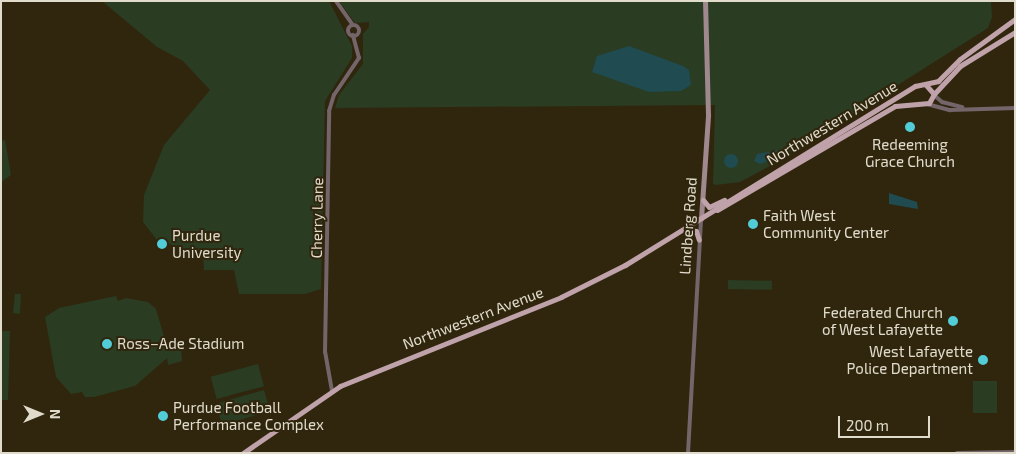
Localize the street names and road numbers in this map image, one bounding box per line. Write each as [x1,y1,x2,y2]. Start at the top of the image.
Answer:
street label: Northwestern Avenue [763,77,901,169]
street label: Cherry Lane [307,177,327,259]
street label: Lindberg Road [676,177,700,275]
street label: Northwestern Avenue [400,283,546,353]

